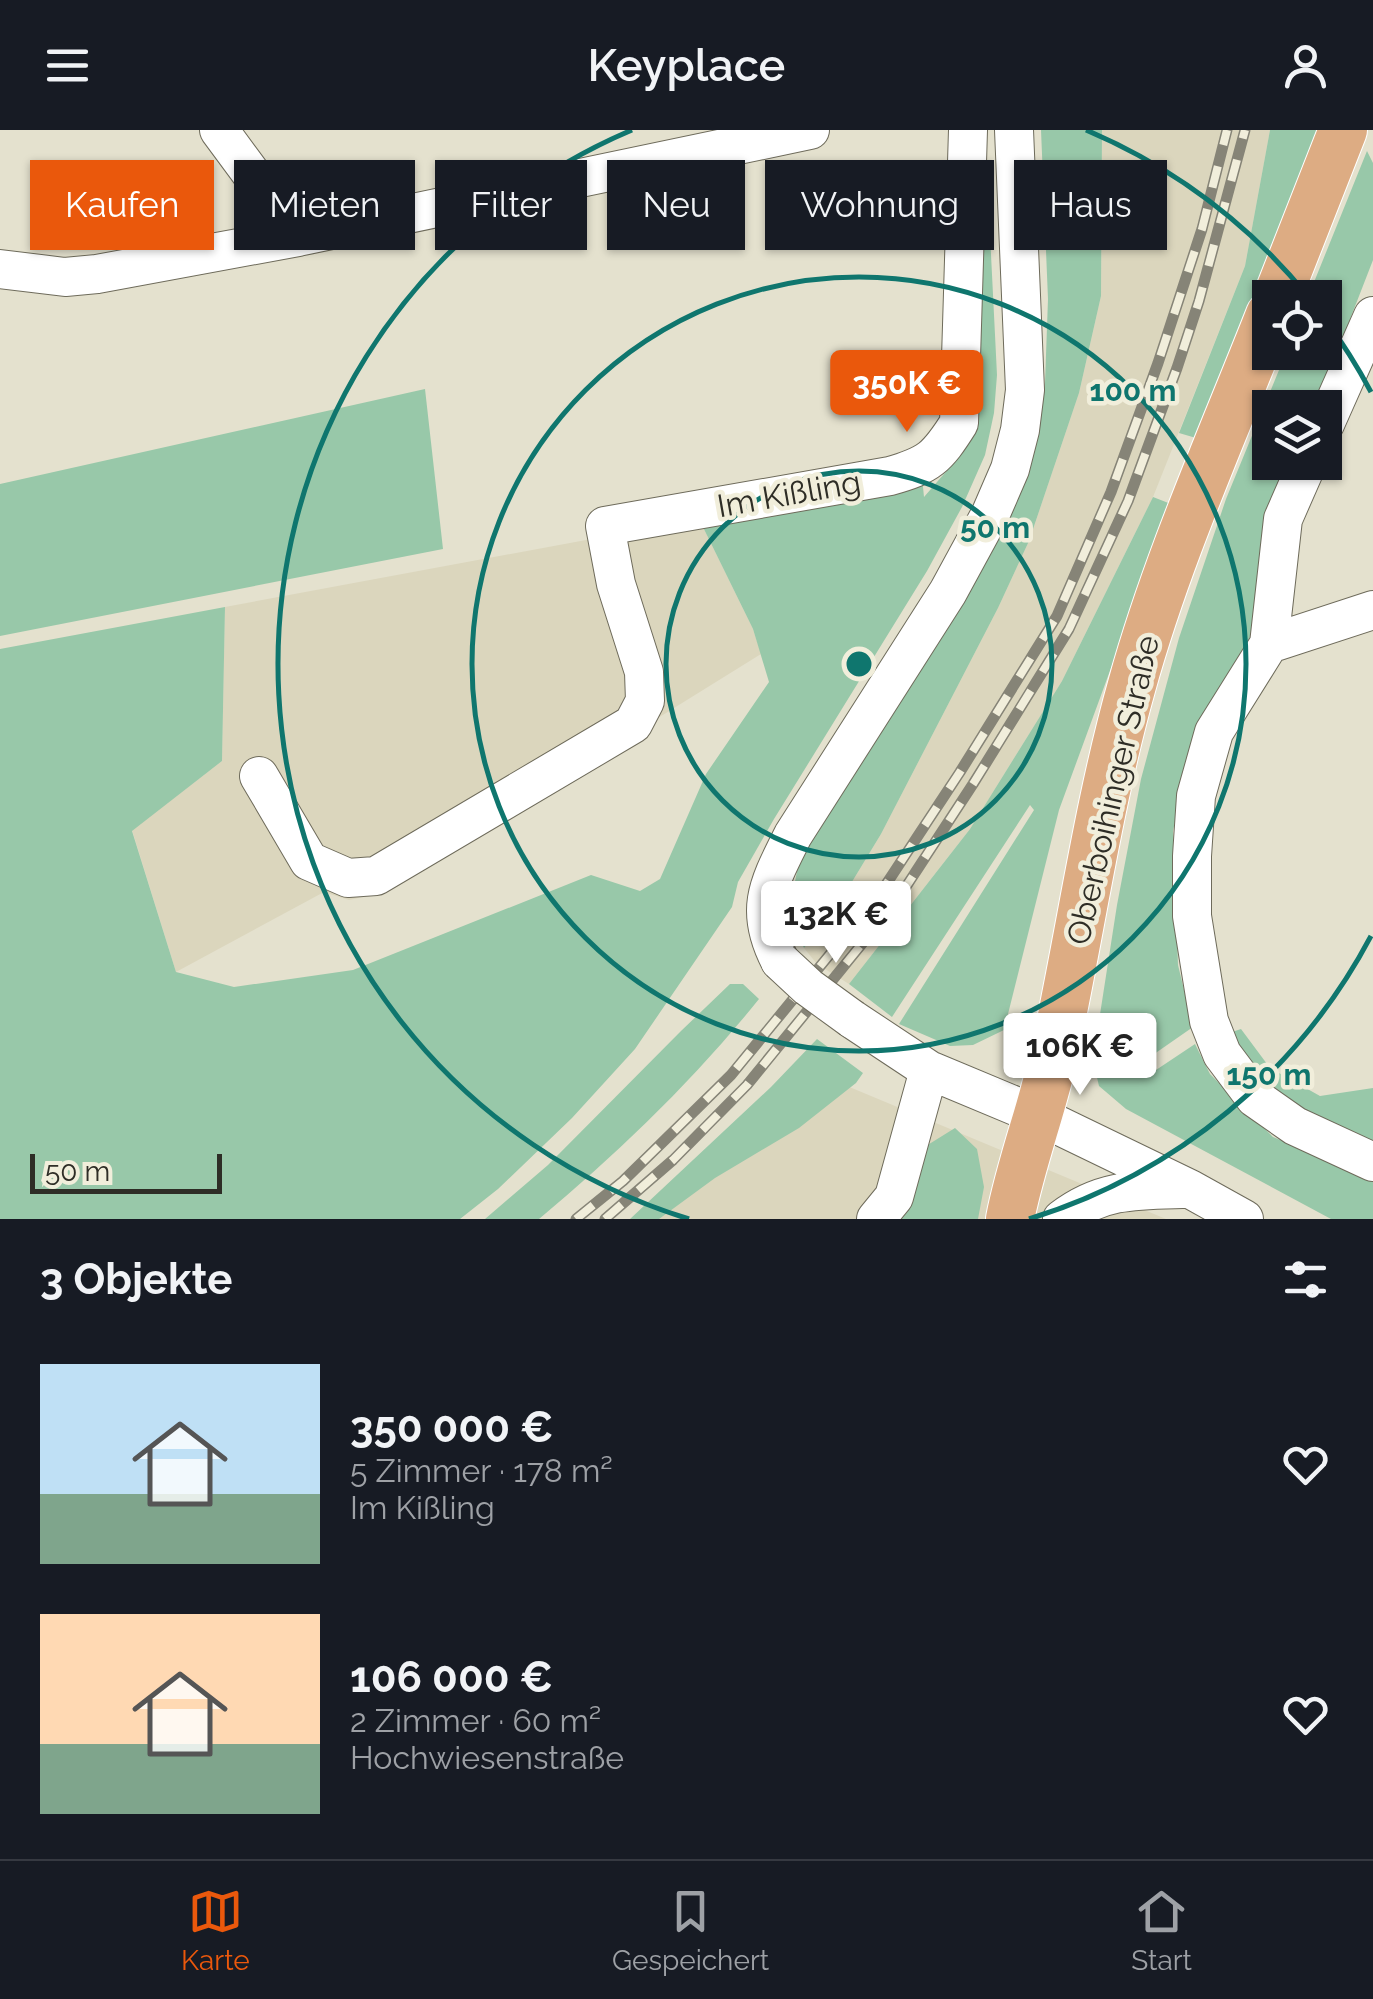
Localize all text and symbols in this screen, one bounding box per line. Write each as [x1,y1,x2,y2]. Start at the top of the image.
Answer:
icon: menu [40,38,95,93]
icon: person [1278,38,1333,93]
text: Keyplace [588,39,785,92]
chip: Kaufen [30,160,214,250]
chip: Mieten [234,160,415,250]
chip: Filter [435,160,587,250]
chip: Neu [607,160,745,250]
chip: Wohnung [765,160,994,250]
chip: Haus [1014,160,1167,250]
map controls [1252,280,1342,480]
button: locate [1252,280,1342,370]
pin: 350K € [826,350,988,435]
text: 350K € [852,364,962,401]
text: 100 m [1090,373,1176,408]
button: layers [1252,390,1342,480]
street label: Im Kißling [714,463,863,524]
text: 50 m [960,510,1030,545]
street label: Oberboihinger Straße [1059,632,1166,948]
centre of rings [841,646,877,682]
pin: 132K € [755,881,917,966]
text: 132K € [783,895,889,932]
pin: 106K € [999,1013,1161,1098]
text: 106K € [1025,1027,1135,1064]
text: 150 m [1227,1057,1312,1092]
scale bar [30,1149,222,1194]
text: 50 m [45,1155,110,1188]
icon: filters [1278,1252,1333,1307]
text: 3 Objekte [40,1255,232,1304]
text: 350 000 € [350,1403,554,1452]
icon: home [120,1404,240,1524]
icon: heart [1278,1437,1333,1492]
text: 5 Zimmer · 178 m² [350,1452,613,1489]
text: Im Kißling [350,1489,495,1526]
text: 106 000 € [350,1653,553,1702]
icon: home [120,1654,240,1774]
icon: heart [1278,1687,1333,1742]
text: 2 Zimmer · 60 m² [350,1702,601,1739]
text: Hochwiesenstraße [350,1739,624,1776]
tab: Karte [181,1884,250,1977]
tab: Gespeichert [612,1884,769,1977]
tab: Start [1131,1884,1192,1977]

